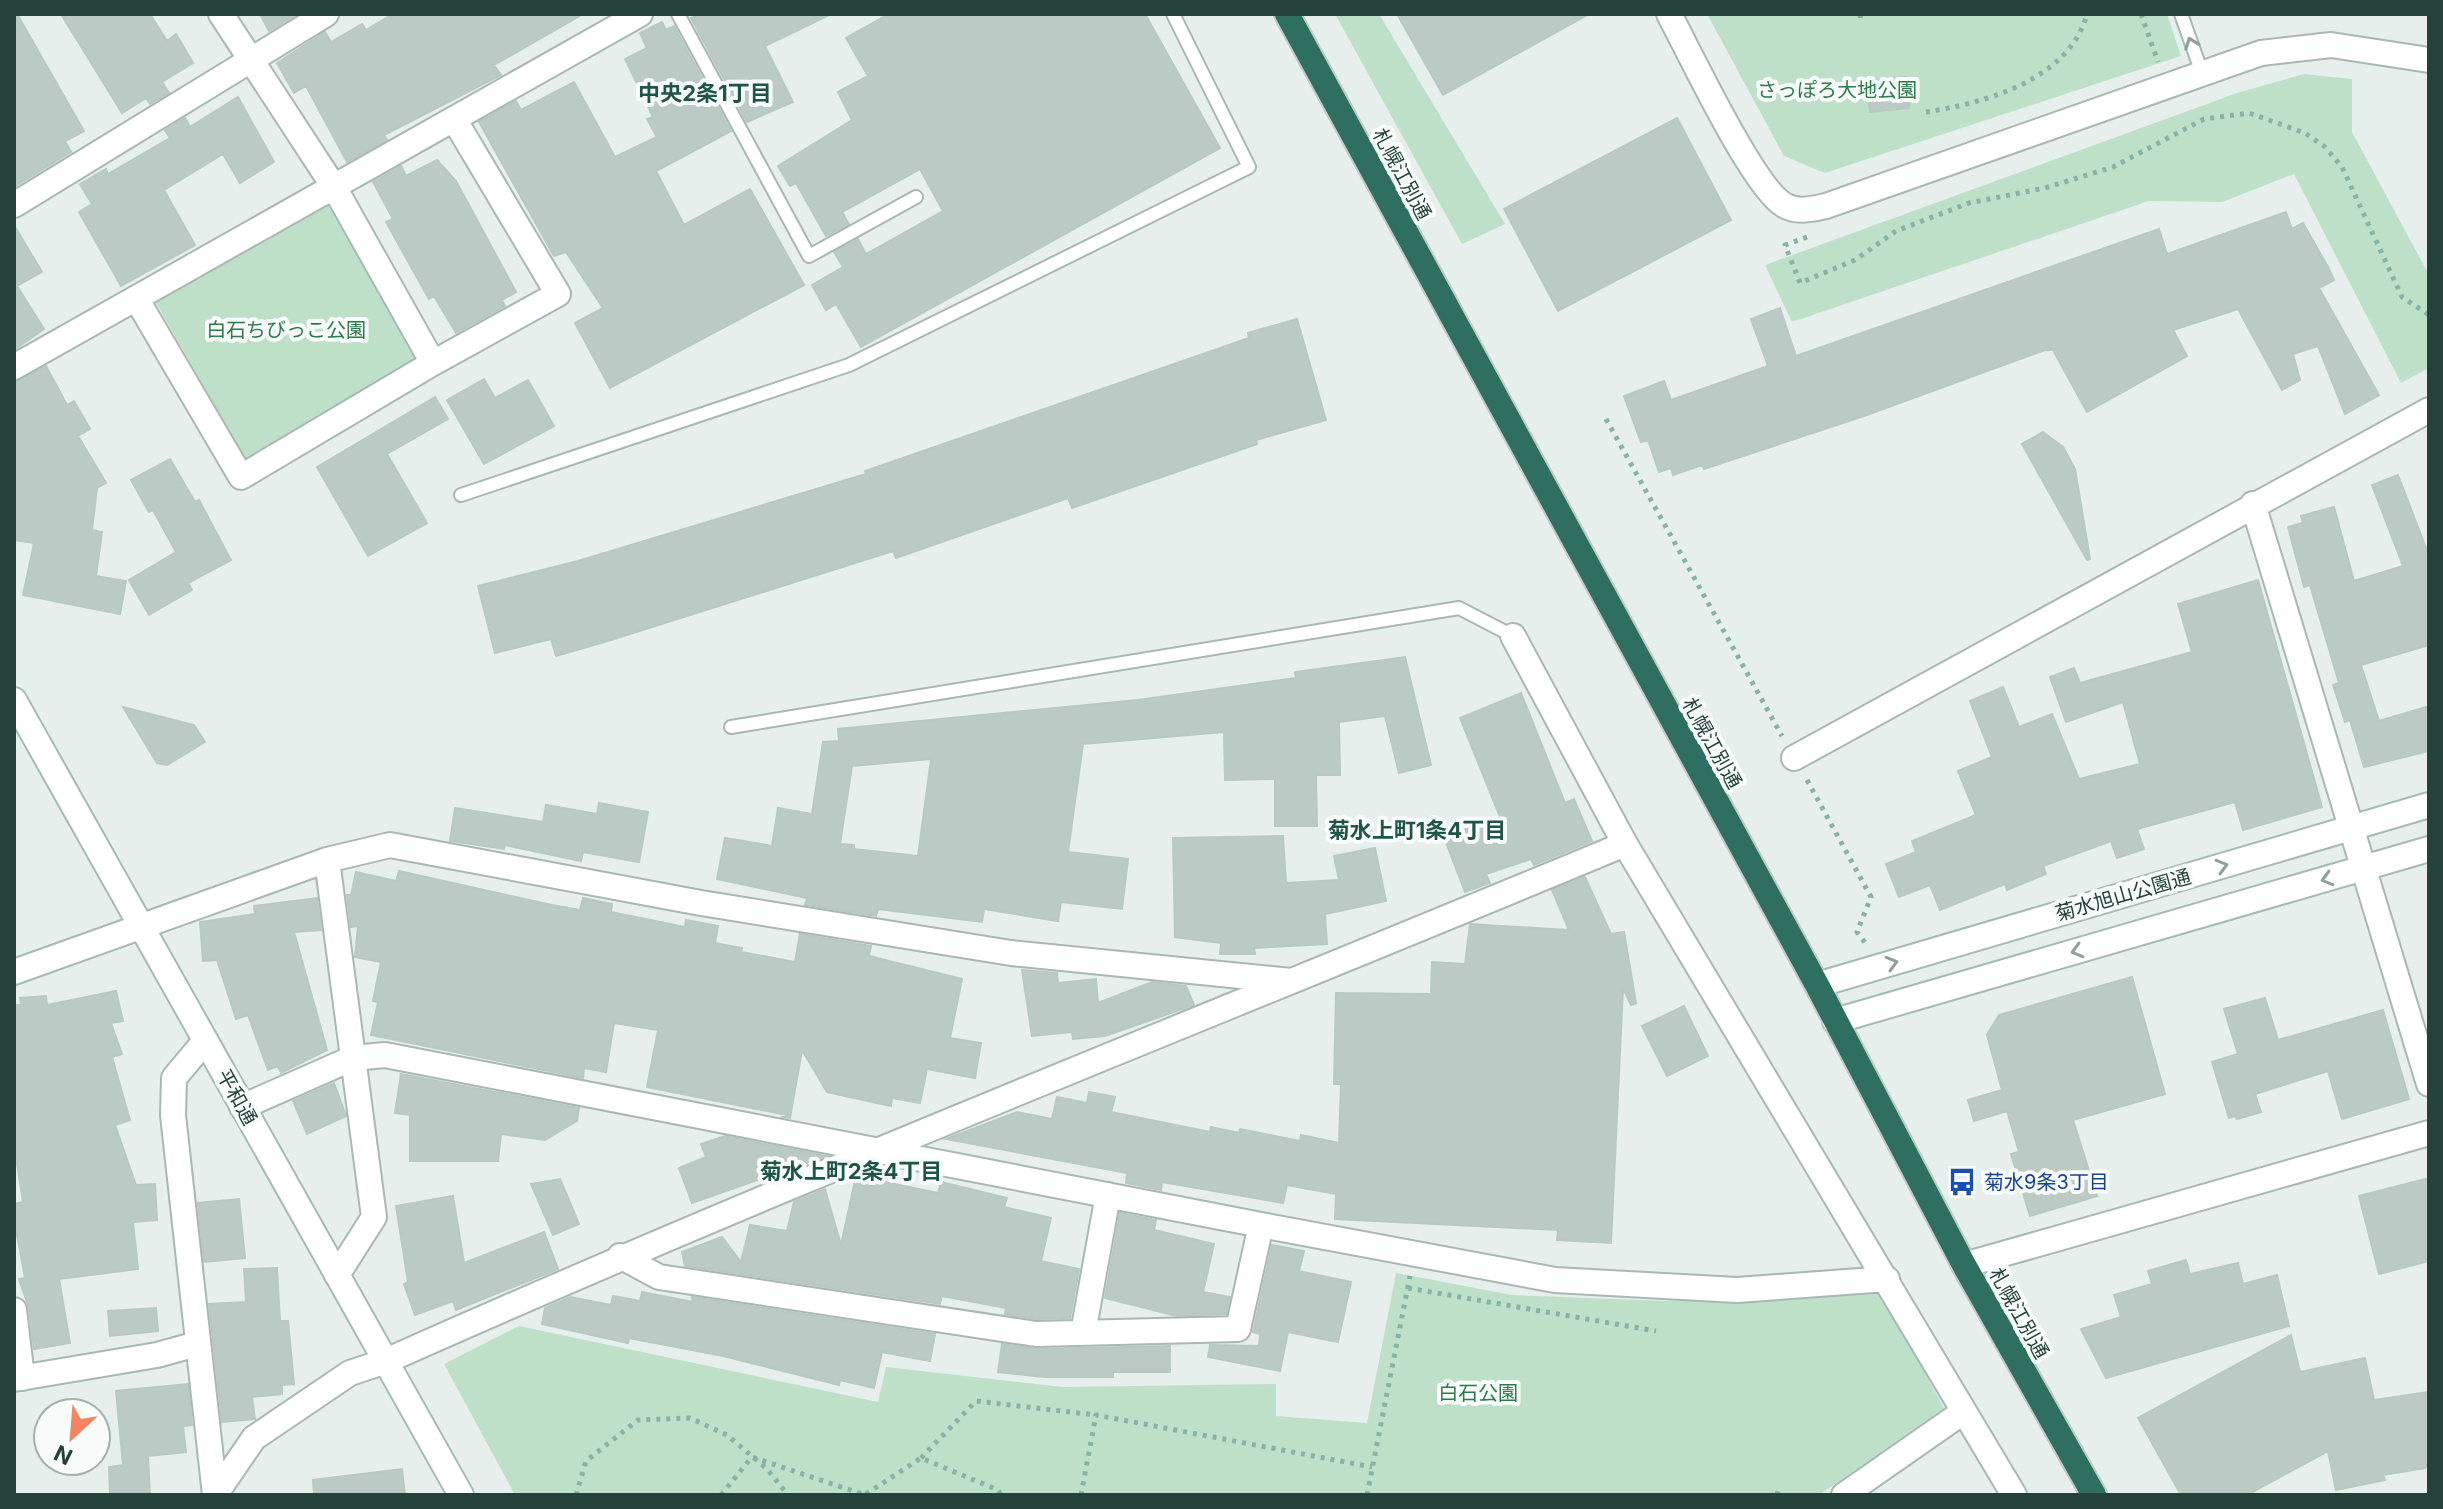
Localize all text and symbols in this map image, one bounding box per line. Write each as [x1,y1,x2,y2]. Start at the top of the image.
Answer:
one-way arrow [2185,37,2201,51]
park label: さっぽろ大地公園 [1757,78,1917,102]
district label: 中央2条1丁目 [638,80,772,106]
street label: 札幌江別通 [1368,124,1436,224]
park label: 白石ちびっこ公園 [206,318,366,342]
street label: 札幌江別通 [1677,693,1747,793]
district label: 菊水上町1条4丁目 [1328,817,1506,843]
one-way arrow [2214,859,2228,875]
street label: 菊水旭山公園通 [2052,864,2194,926]
one-way arrow [2321,870,2335,886]
one-way arrow [2071,942,2085,958]
one-way arrow [1884,956,1898,972]
street label: 平和通 [212,1065,262,1129]
district label: 菊水上町2条4丁目 [760,1158,942,1184]
bus stop icon: 菊水9条3丁目 [1947,1167,1977,1197]
place label: 菊水9条3丁目 [1984,1170,2109,1194]
street label: 札幌江別通 [1984,1263,2054,1363]
park label: 白石公園 [1438,1381,1518,1405]
north arrow [32,1397,112,1477]
text: N [50,1440,76,1470]

